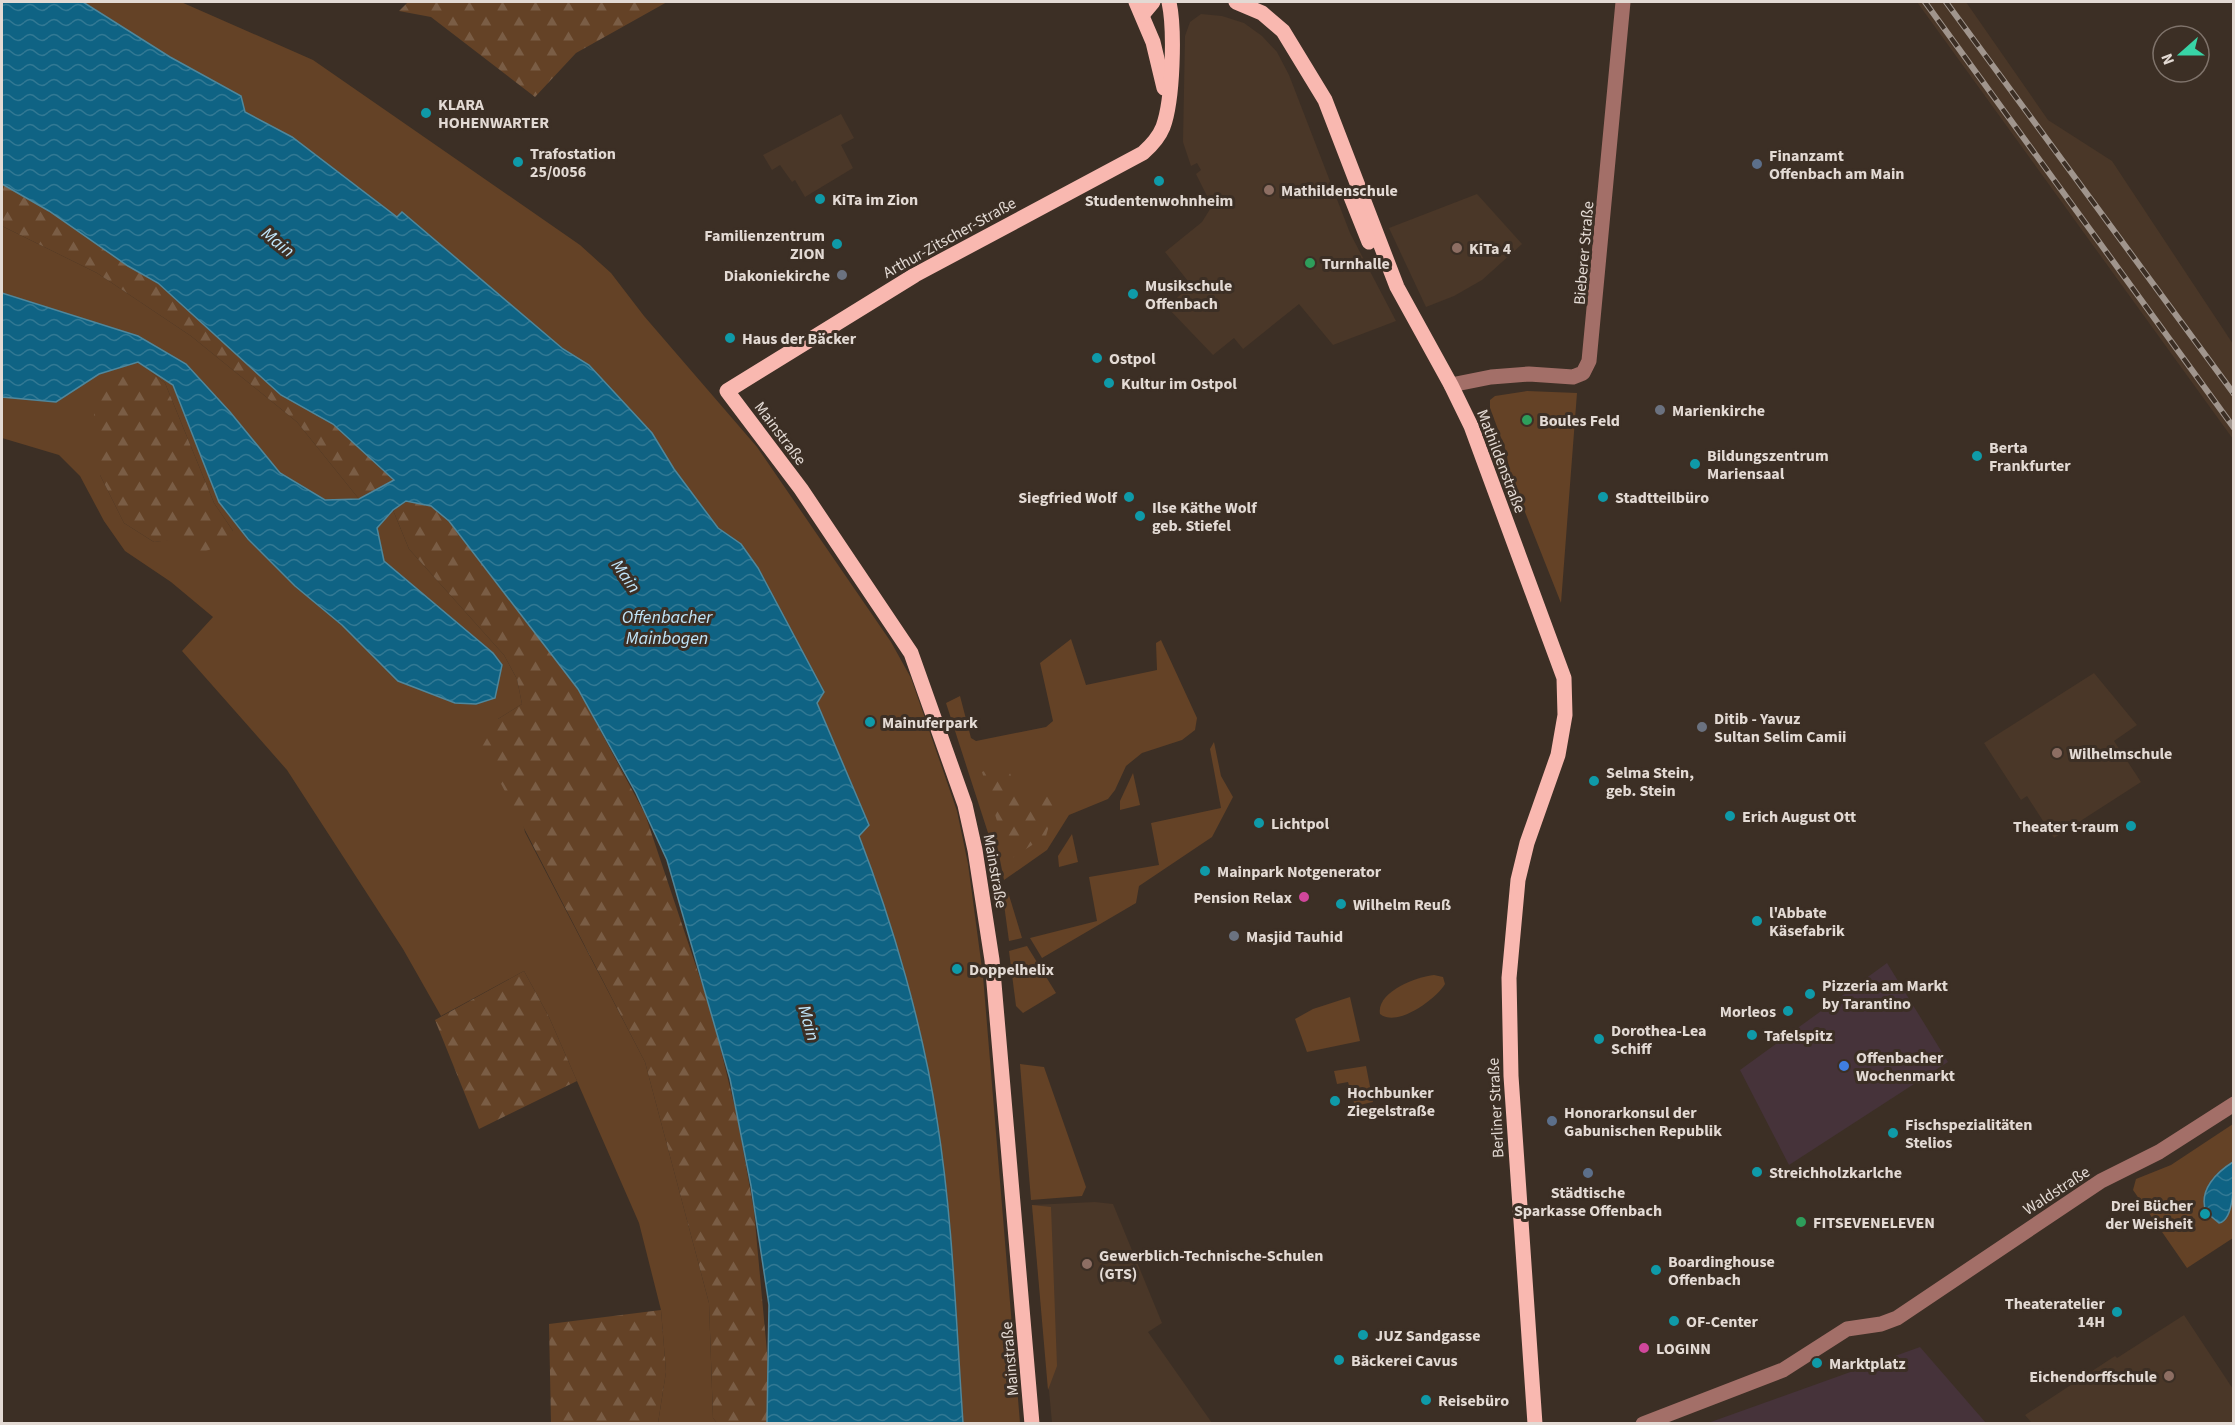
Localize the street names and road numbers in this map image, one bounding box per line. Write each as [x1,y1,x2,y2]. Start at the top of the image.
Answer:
street label: Arthur-Zitscher-Straße [879,192,1020,284]
street label: Bieberer Straße [1569,200,1599,306]
street label: Mainstraße [749,397,811,470]
street label: Mathildenstraße [1471,406,1531,516]
street label: Mainstraße [978,833,1012,910]
street label: Berliner Straße [1482,1057,1510,1159]
street label: Waldstraße [2019,1161,2094,1221]
street label: Mainstraße [996,1321,1024,1397]

